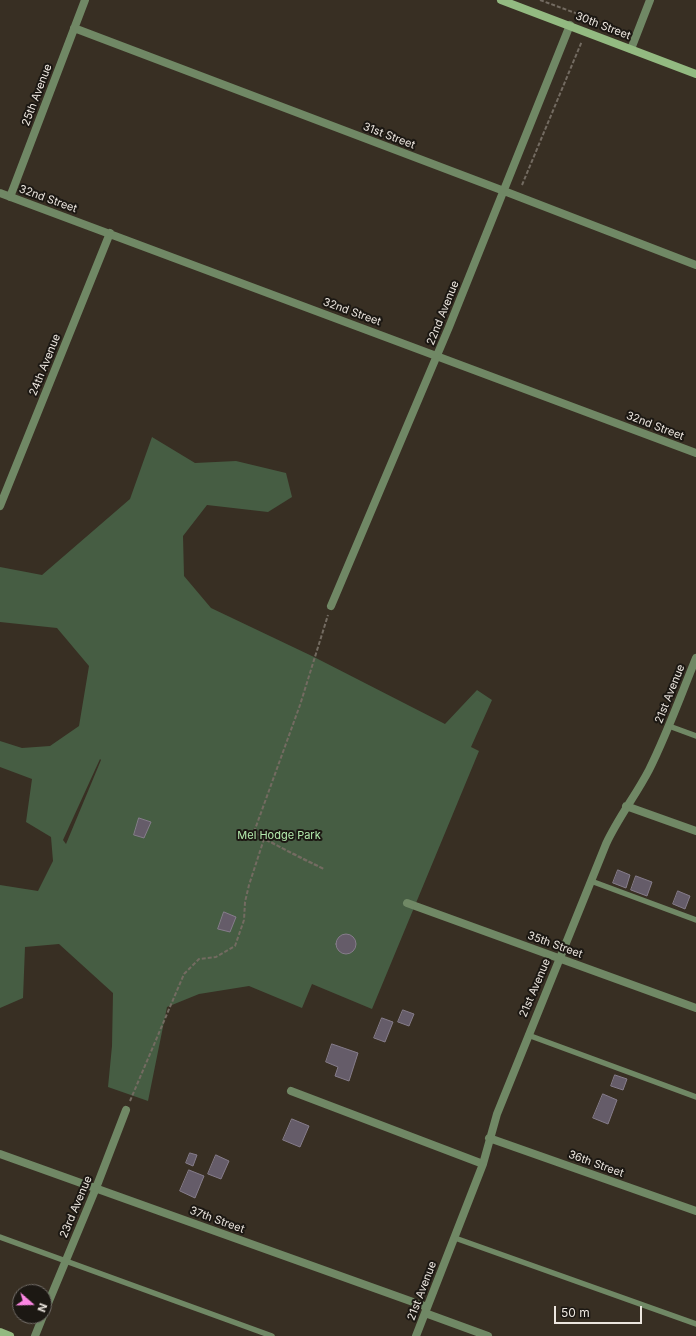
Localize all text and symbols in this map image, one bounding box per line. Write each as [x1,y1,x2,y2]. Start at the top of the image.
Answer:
street label: 30th Street [573,9,633,43]
street label: 25th Avenue [19,62,55,128]
street label: 31st Street [361,120,417,152]
street label: 32nd Street [17,182,79,216]
street label: 22nd Avenue [424,279,462,347]
street label: 32nd Street [321,295,383,329]
street label: 24th Avenue [27,332,63,398]
street label: 32nd Street [624,409,686,443]
street label: 21st Avenue [652,663,688,725]
park label: Mel Hodge Park [237,829,321,843]
street label: 35th Street [526,929,584,961]
street label: 21st Avenue [517,957,553,1019]
street label: 36th Street [567,1148,625,1180]
street label: 23rd Avenue [57,1174,95,1240]
street label: 37th Street [188,1204,246,1236]
street label: 21st Avenue [405,1260,439,1322]
north arrow [12,1284,52,1324]
scale bar [556,1298,644,1324]
text: N [34,1301,50,1314]
text: 50 m [561,1305,590,1320]

